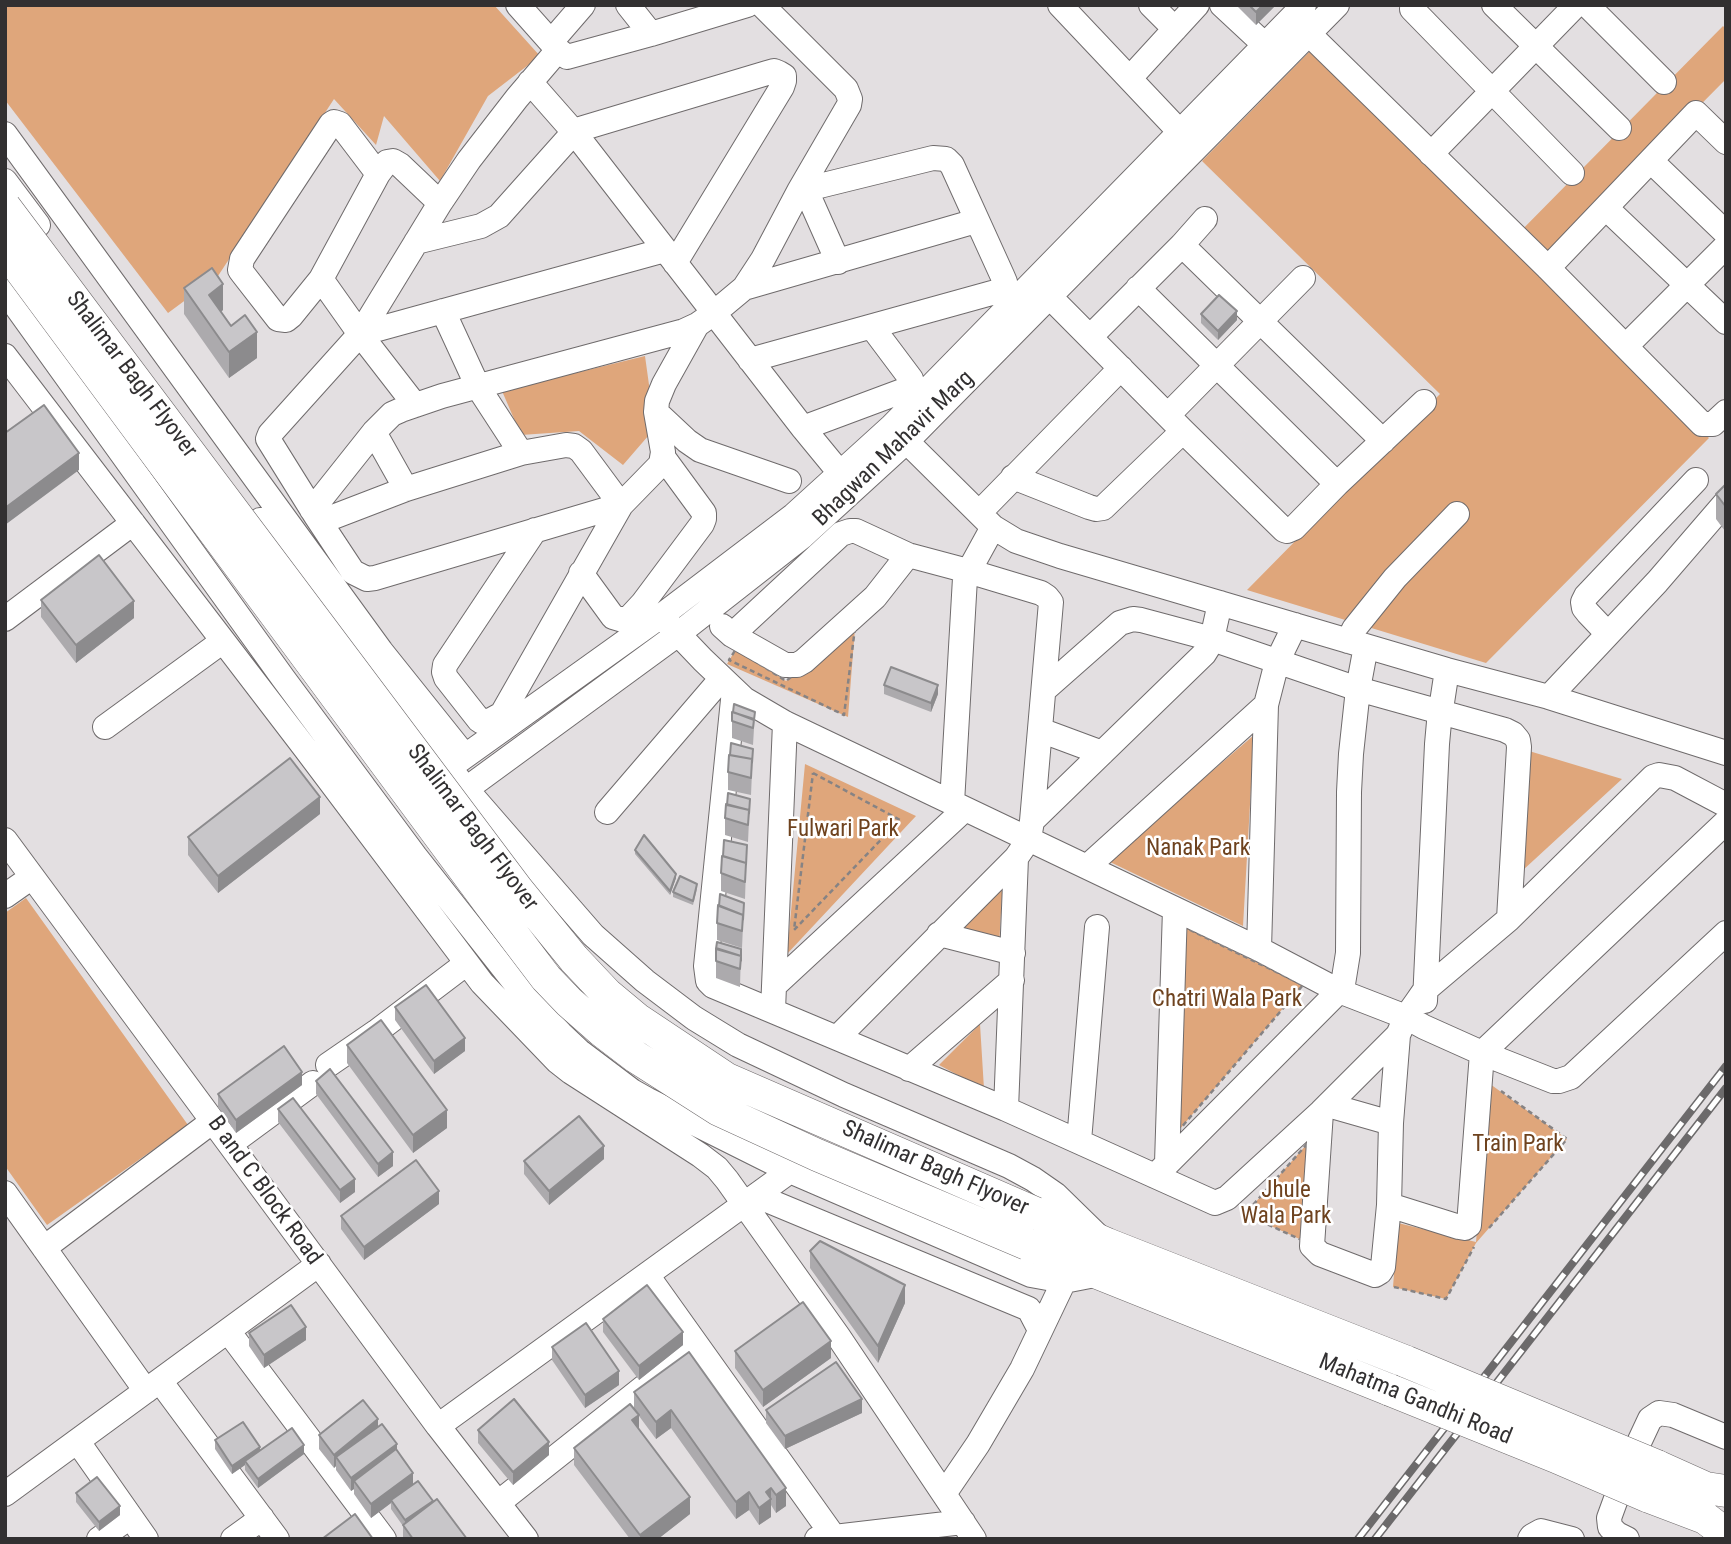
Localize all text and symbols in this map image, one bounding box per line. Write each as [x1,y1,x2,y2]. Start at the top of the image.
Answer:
street label: Shalimar Bagh Flyover [59,286,203,464]
street label: Bhagwan Mahavir Marg [808,365,980,533]
street label: Shalimar Bagh Flyover [400,739,544,917]
park label: Fulwari Park [787,816,899,844]
park label: Nanak Park [1146,835,1250,863]
park label: Chatri Wala Park [1152,986,1302,1014]
street label: B and C Block Road [201,1111,327,1271]
street label: Shalimar Bagh Flyover [838,1115,1032,1223]
park label: Train Park [1472,1131,1564,1159]
park label: Jhule Wala Park [1241,1177,1331,1231]
street label: Mahatma Gandhi Road [1314,1349,1516,1451]

